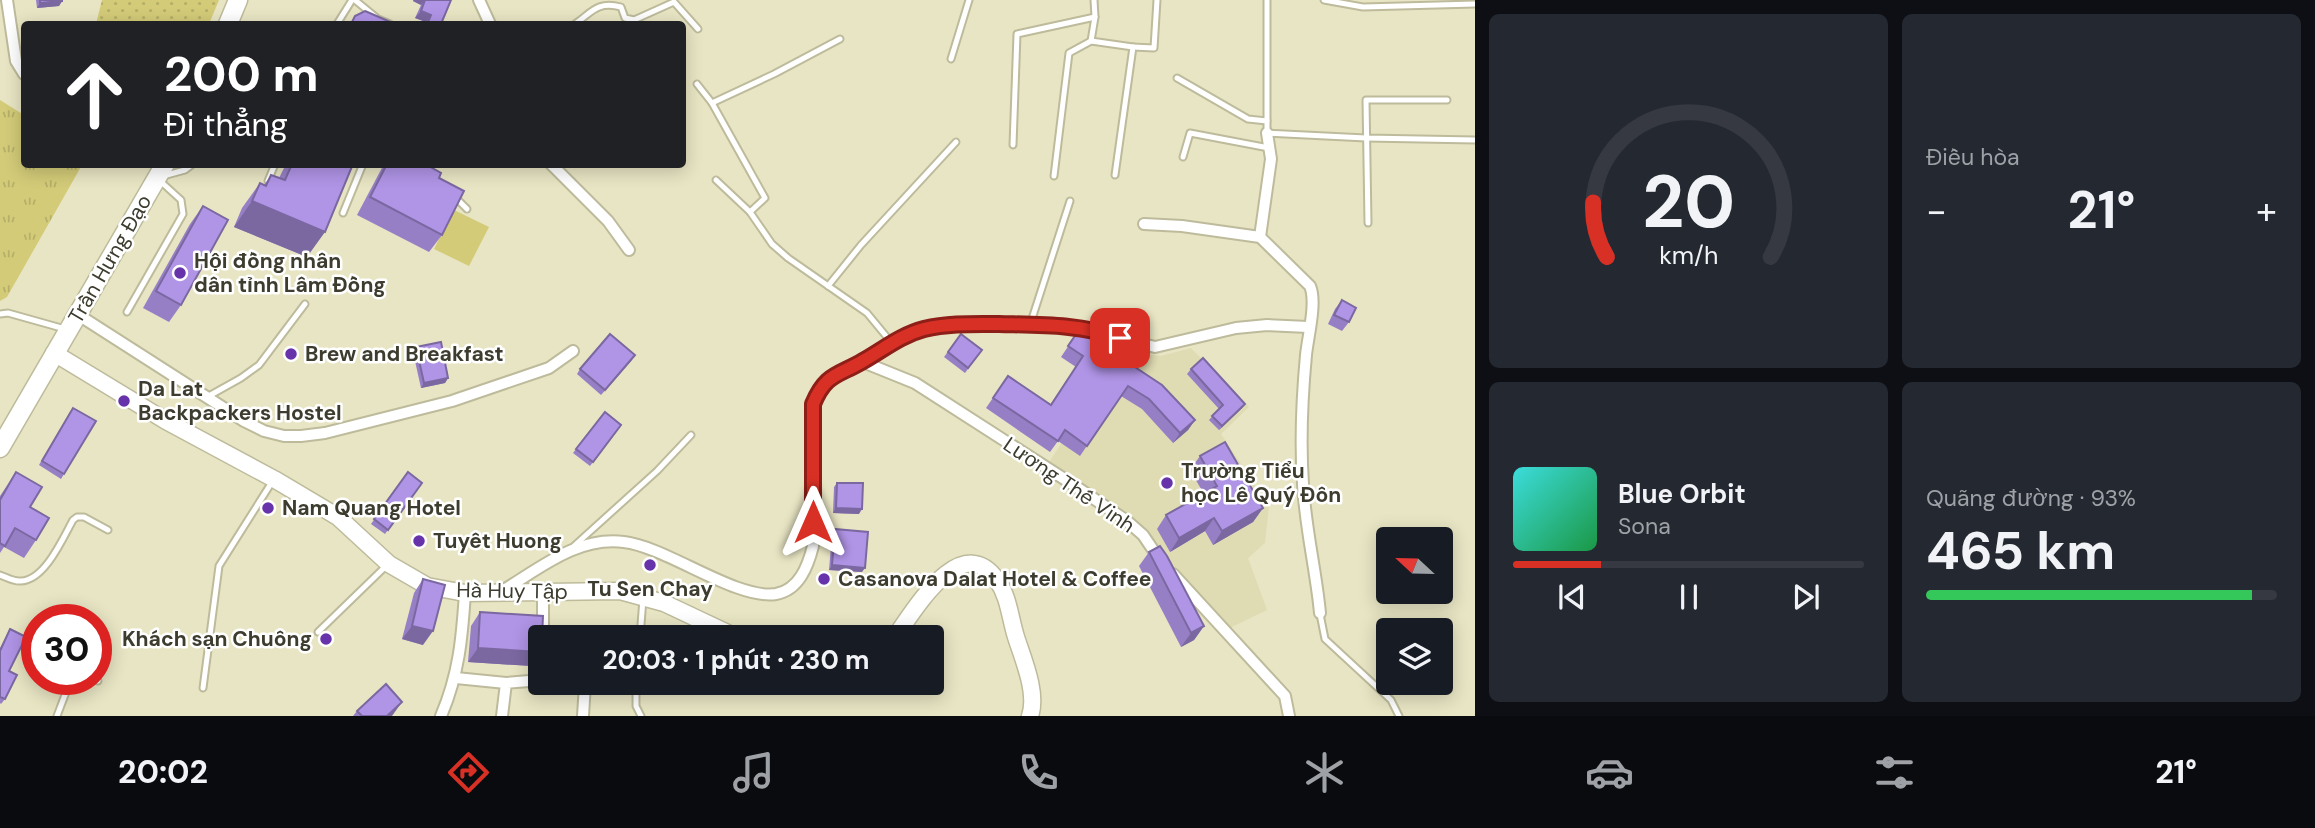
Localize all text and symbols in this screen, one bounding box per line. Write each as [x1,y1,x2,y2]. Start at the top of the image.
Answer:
text: 200 m [164,42,319,106]
icon: ahead [49,49,140,140]
text: Đi thẳng [164,104,288,146]
text: Điều hòa [1926,142,2020,172]
text: 20 [1642,155,1735,250]
text: 21° [2068,176,2135,244]
text: − [1926,186,1947,236]
text: + [2256,186,2277,236]
street label: Trần Hưng Đạo [62,190,158,328]
text: km/h [1659,239,1718,272]
place label: Hội đồng nhân dân tỉnh Lâm Đồng [194,247,386,299]
marker: Hội đồng nhân dân tỉnh Lâm Đồng [172,265,188,281]
pin [1090,308,1150,368]
icon: arrive [1101,319,1139,357]
place label: Brew and Breakfast [305,340,504,368]
marker: Brew and Breakfast [283,346,299,362]
place label: Da Lat Backpackers Hostel [138,375,342,427]
marker: Da Lat Backpackers Hostel [116,393,132,409]
street label: Lương Thế Vinh [998,431,1140,539]
place label: Trường Tiểu học Lê Quý Đôn [1181,457,1341,509]
marker: Trường Tiểu học Lê Quý Đôn [1159,475,1175,491]
text: Blue Orbit [1618,477,1746,511]
text: Quãng đường · 93% [1926,483,2136,513]
position arrow [776,485,850,559]
place label: Nam Quang Hotel [282,494,461,522]
marker: Nam Quang Hotel [260,500,276,516]
text: Sona [1618,511,1671,541]
text: 465 km [1926,517,2115,585]
place label: Tuyêt Huong [433,527,562,555]
north arrow [1376,527,1452,604]
map controls [1376,527,1453,695]
marker: Tuyêt Huong [411,533,427,549]
marker: Tu Sen Chay [642,557,658,573]
place label: Casanova Dalat Hotel & Coffee [838,565,1151,593]
marker: Casanova Dalat Hotel & Coffee [816,571,832,587]
place label: Tu Sen Chay [587,575,713,603]
street label: Hà Huy Tập [456,576,568,606]
icon: previous [1553,578,1591,616]
icon: pause [1670,578,1708,616]
icon: next [1787,578,1825,616]
speed limit sign: 30 [21,604,112,695]
button: layers [1376,618,1453,695]
place label: Khách sạn Chuông [122,625,312,653]
marker: Khách sạn Chuông [318,631,334,647]
text: 20:03 · 1 phút · 230 m [603,643,869,677]
icon: directions [444,748,493,797]
icon: music [729,748,778,797]
icon: phone [1014,748,1063,797]
icon: climate [1300,748,1349,797]
icon: car [1585,748,1634,797]
icon: filters [1870,748,1919,797]
text: 20:02 [118,751,208,793]
text: 21° [2155,751,2197,793]

